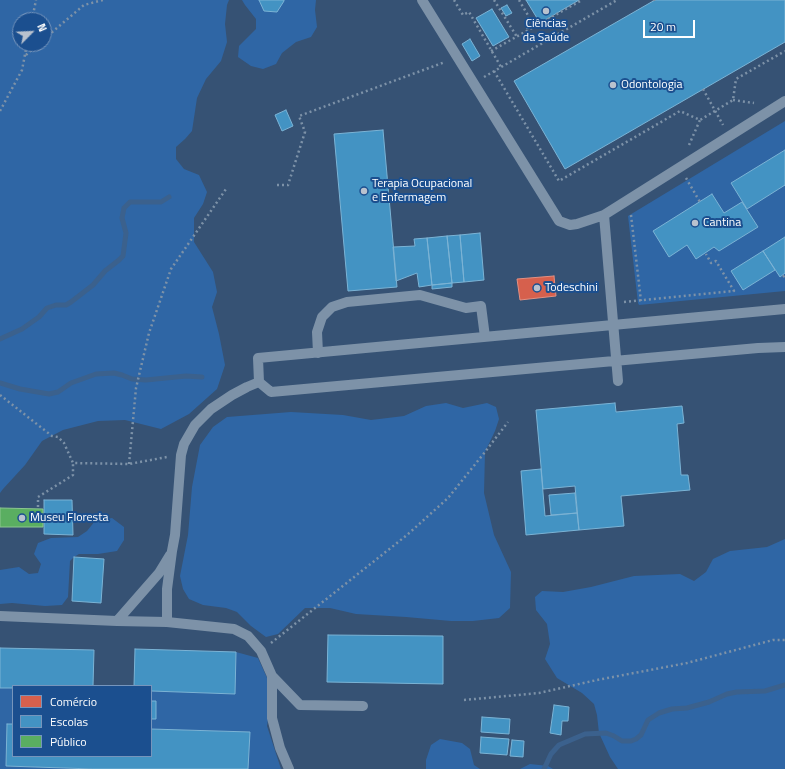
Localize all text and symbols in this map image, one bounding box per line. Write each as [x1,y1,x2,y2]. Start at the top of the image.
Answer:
marker: Ciências da Saúde [541,6,551,16]
north arrow [12,12,52,52]
scale bar [645,12,697,38]
place label: Ciências da Saúde [523,17,569,45]
text: 20 m [650,17,676,36]
text: N [33,21,51,34]
place label: Odontologia [621,78,682,92]
marker: Odontologia [608,80,618,90]
place label: Terapia Ocupacional e Enfermagem [372,177,472,205]
marker: Terapia Ocupacional e Enfermagem [359,186,369,196]
place label: Cantina [703,216,741,230]
marker: Cantina [690,218,700,228]
place label: Todeschini [545,281,598,295]
marker: Todeschini [532,283,542,293]
place label: Museu Floresta [30,511,108,525]
marker: Museu Floresta [17,513,27,523]
legend [12,685,152,757]
text: Comércio [50,692,97,711]
text: Escolas [50,712,88,731]
text: Público [50,732,87,751]

